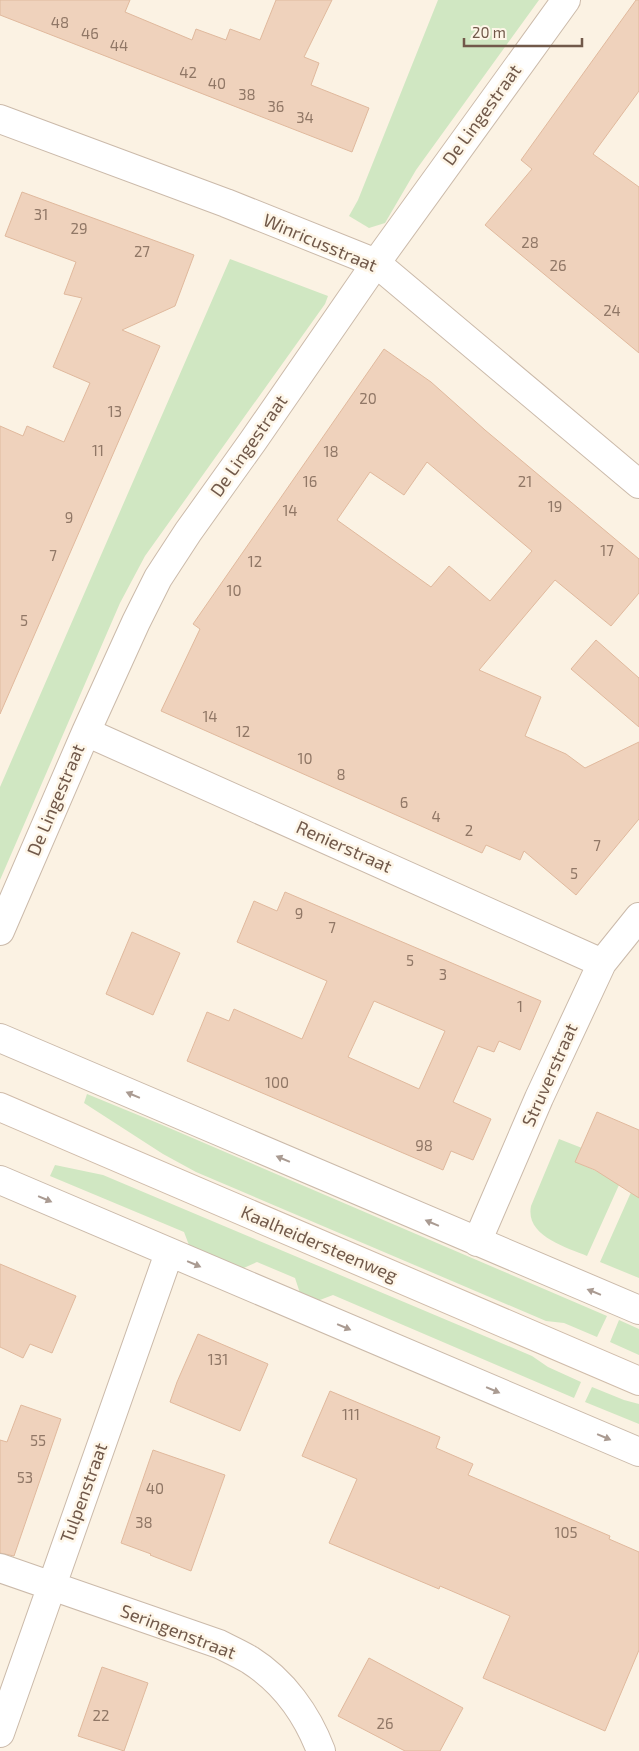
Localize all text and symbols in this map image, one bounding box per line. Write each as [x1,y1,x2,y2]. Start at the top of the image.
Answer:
house number: 48 [51,13,69,31]
scale bar [464,15,582,47]
text: 20 m [472,23,506,41]
house number: 46 [81,24,99,42]
house number: 44 [110,36,128,54]
street label: De Lingestraat [437,60,525,169]
house number: 42 [179,63,197,81]
house number: 40 [208,74,226,92]
house number: 38 [238,85,256,103]
house number: 36 [268,97,284,115]
house number: 34 [296,108,314,126]
house number: 31 [34,205,48,223]
street label: Winricusstraat [260,208,381,276]
house number: 29 [70,219,88,237]
house number: 28 [521,233,539,251]
house number: 27 [134,242,150,260]
house number: 26 [549,256,567,274]
house number: 24 [603,301,621,319]
house number: 20 [359,389,377,407]
street label: De Lingestraat [205,390,291,501]
house number: 13 [108,402,122,420]
house number: 11 [92,441,104,459]
house number: 18 [323,442,339,460]
house number: 16 [303,472,317,490]
house number: 21 [518,472,532,490]
house number: 19 [548,497,562,515]
house number: 14 [282,501,298,519]
house number: 9 [65,508,73,526]
house number: 17 [600,541,614,559]
house number: 7 [49,546,57,564]
house number: 12 [248,552,262,570]
house number: 10 [226,581,242,599]
house number: 5 [20,611,28,629]
house number: 14 [202,707,218,725]
house number: 12 [236,722,250,740]
street label: De Lingestraat [22,740,89,859]
house number: 10 [297,749,313,767]
house number: 8 [336,765,346,783]
house number: 6 [400,793,408,811]
house number: 4 [431,807,441,825]
street label: Renierstraat [293,815,396,877]
house number: 2 [465,821,473,839]
house number: 7 [593,836,601,854]
house number: 5 [570,864,578,882]
house number: 9 [295,904,303,922]
house number: 7 [328,918,336,936]
house number: 5 [406,951,414,969]
house number: 3 [439,965,447,983]
house number: 1 [517,997,523,1015]
street label: Struverstraat [517,1020,582,1130]
house number: 100 [265,1073,289,1091]
one-way arrow [126,1091,140,1099]
house number: 98 [415,1136,433,1154]
one-way arrow [275,1155,290,1163]
one-way arrow [38,1196,52,1204]
street label: Kaalheidersteenweg [238,1200,401,1286]
one-way arrow [425,1218,439,1226]
one-way arrow [187,1260,201,1268]
one-way arrow [587,1287,601,1295]
one-way arrow [336,1324,351,1331]
house number: 131 [208,1350,228,1368]
one-way arrow [486,1387,500,1395]
house number: 111 [342,1405,360,1423]
house number: 55 [30,1431,46,1449]
one-way arrow [597,1433,612,1441]
street label: Tulpenstraat [55,1439,111,1546]
house number: 53 [17,1468,33,1486]
house number: 40 [146,1479,164,1497]
house number: 38 [135,1513,153,1531]
house number: 105 [554,1523,578,1541]
street label: Seringenstraat [118,1599,239,1663]
house number: 22 [93,1706,109,1724]
house number: 26 [376,1714,394,1732]

